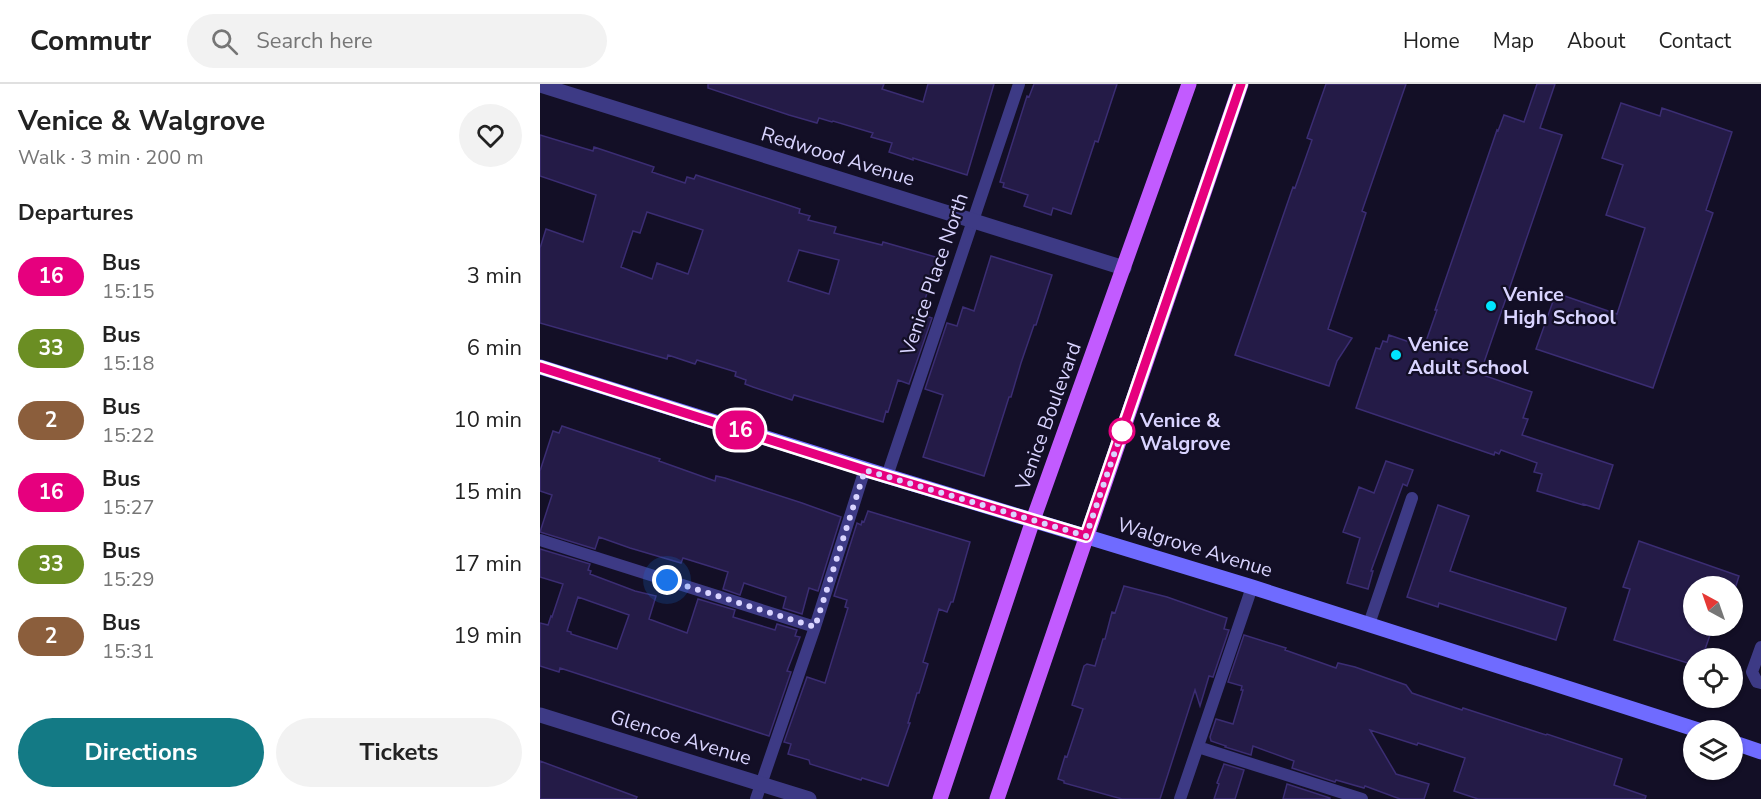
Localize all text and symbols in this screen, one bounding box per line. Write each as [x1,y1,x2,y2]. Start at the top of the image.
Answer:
search box [187,14,607,68]
text: Commutr [30,22,151,60]
icon: search [208,25,241,58]
text: Search here [256,26,373,56]
text: Home [1403,27,1460,55]
text: Map [1493,27,1534,55]
text: About [1567,27,1625,55]
text: Contact [1658,27,1731,55]
text: Venice & Walgrove [18,102,265,140]
button: heart [459,104,522,167]
street label: Redwood Avenue [758,120,918,193]
text: Walk · 3 min · 200 m [18,144,204,171]
street label: Venice Place North [894,189,975,360]
text: Departures [18,198,133,228]
text: Bus [102,248,141,278]
text: 3 min [467,261,522,291]
text: 16 [38,262,64,290]
text: 15:15 [102,278,155,305]
place label: Venice High School [1502,281,1617,331]
marker: Venice High School [1484,299,1498,313]
text: Bus [102,320,141,350]
place label: Venice Adult School [1407,331,1529,381]
text: 6 min [467,333,522,363]
text: 33 [38,334,64,362]
street label: Venice Boulevard [1009,338,1088,495]
marker: Venice Adult School [1389,348,1403,362]
text: 15:18 [102,350,155,377]
text: Bus [102,392,141,422]
text: 10 min [454,405,522,435]
text: 2 [45,406,57,434]
place label: Venice & Walgrove [1139,407,1231,457]
line badge: 16 [713,410,767,450]
text: 16 [727,416,753,444]
marker: Venice & Walgrove [1109,418,1135,444]
text: 15:22 [102,422,155,449]
text: Bus [102,464,141,494]
text: 15 min [454,477,522,507]
text: 16 [38,478,64,506]
text: 15:27 [102,494,155,521]
street label: Walgrove Avenue [1114,511,1276,584]
text: Bus [102,536,141,566]
text: 17 min [454,549,522,579]
text: 33 [38,550,64,578]
your location [652,565,682,595]
text: 15:29 [102,566,155,593]
north arrow [1683,576,1743,636]
map controls [1683,576,1743,780]
text: Bus [102,608,141,638]
text: 19 min [454,621,522,651]
text: 2 [45,622,57,650]
text: 15:31 [102,638,155,665]
button: locate [1683,648,1743,708]
street label: Glencoe Avenue [607,703,755,772]
button: Directions [18,718,264,787]
button: Tickets [276,718,522,787]
button: layers [1683,720,1743,780]

